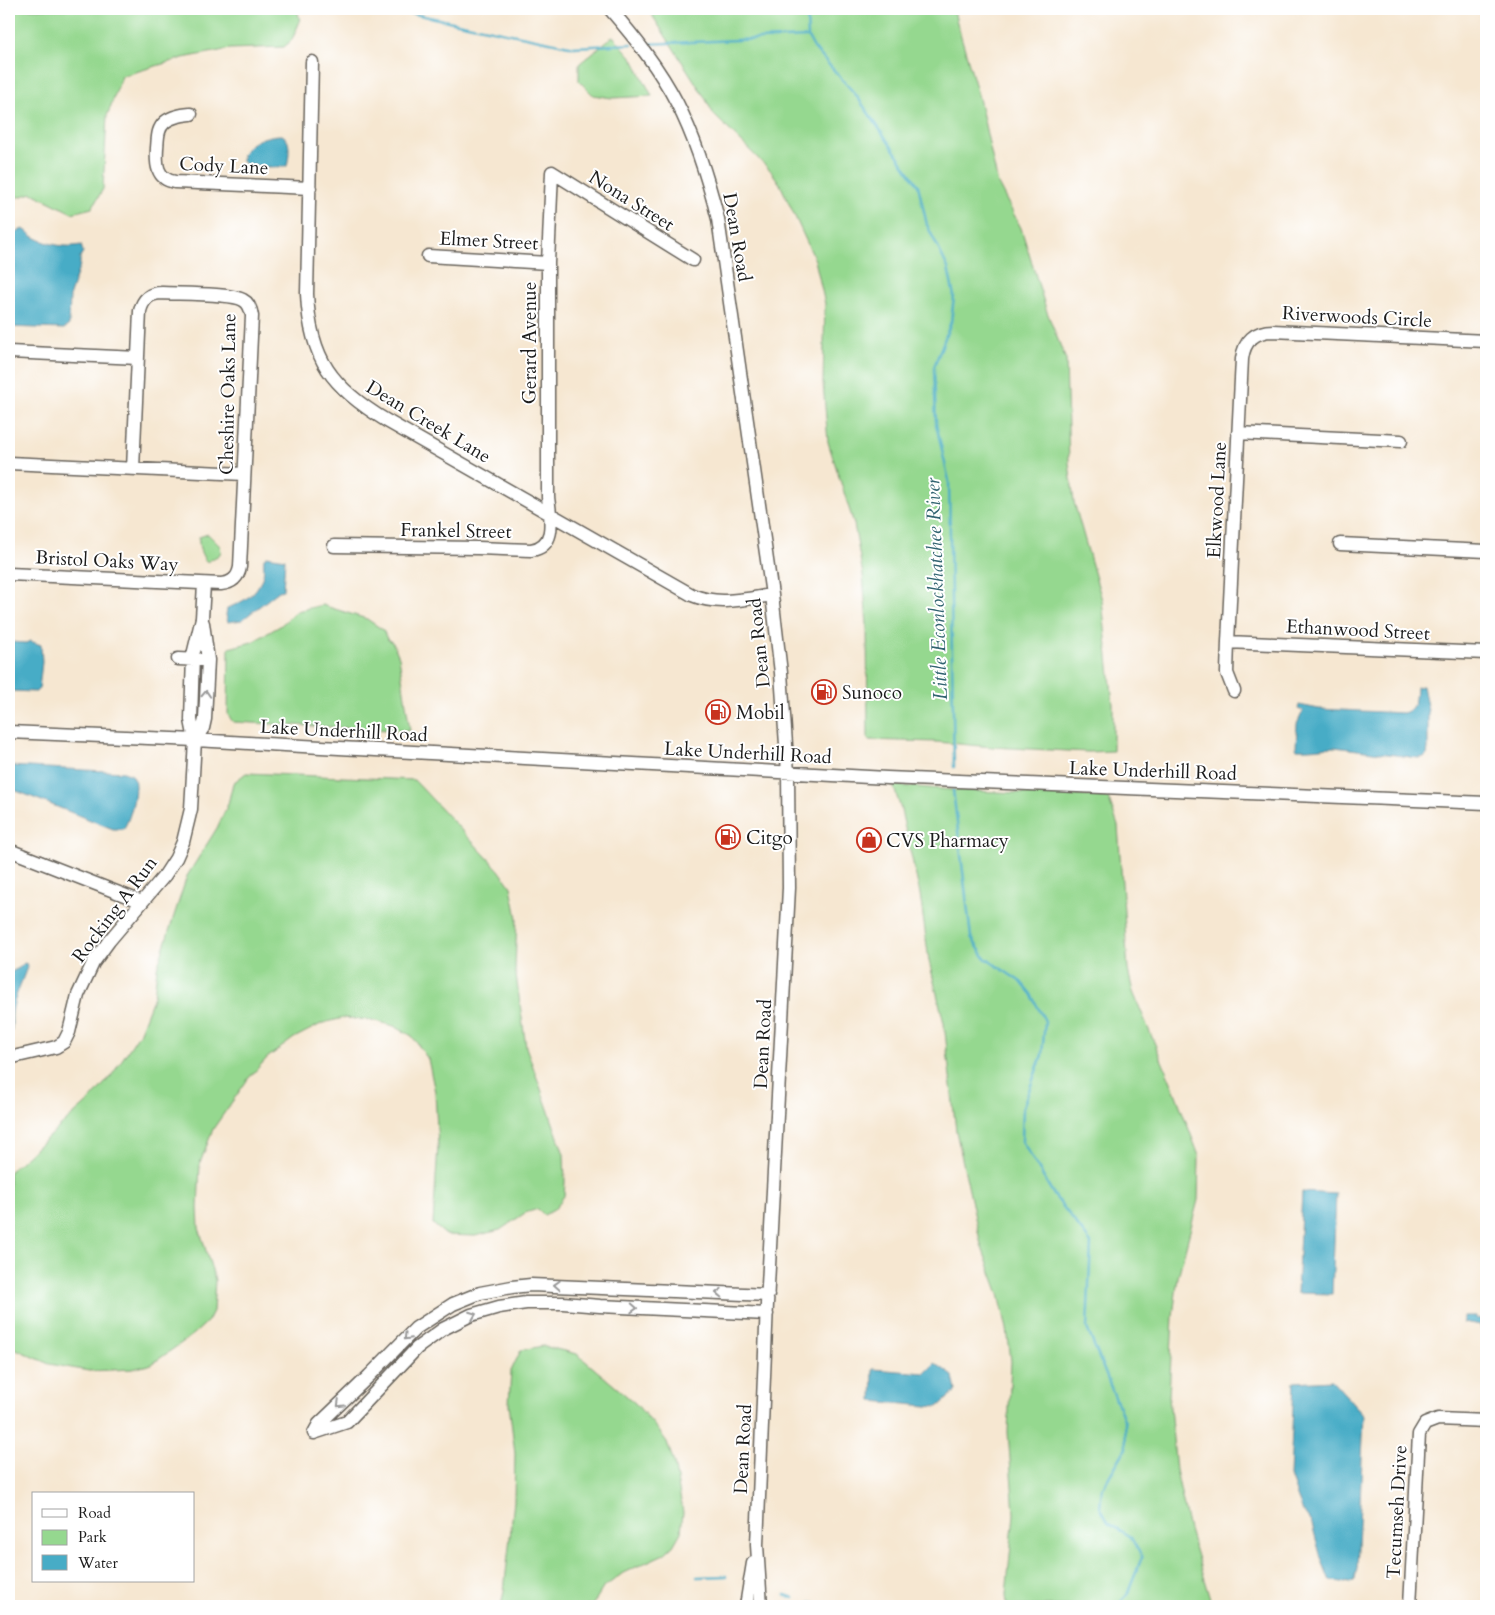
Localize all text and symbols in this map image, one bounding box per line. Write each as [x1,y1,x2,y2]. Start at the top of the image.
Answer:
street label: Cody Lane [179,151,269,181]
street label: Nona Street [584,164,679,237]
street label: Dean Road [716,191,758,284]
street label: Elmer Street [439,225,539,257]
street label: Gerard Avenue [517,282,543,404]
street label: Riverwoods Circle [1281,300,1433,334]
street label: Cheshire Oaks Lane [214,313,242,475]
street label: Dean Creek Lane [361,374,496,469]
street label: Elkwood Lane [1201,441,1233,559]
water label: Little Econlockhatchee River [919,476,954,701]
street label: Frankel Street [400,517,512,545]
street label: Bristol Oaks Way [35,544,179,578]
street label: Dean Road [741,597,777,689]
street label: Ethanwood Street [1285,613,1430,647]
fuel station icon: Sunoco [811,679,837,705]
place label: Sunoco [842,680,902,706]
one-way arrow [201,689,212,697]
fuel station icon: Mobil [705,699,731,725]
place label: Mobil [736,700,785,726]
street label: Lake Underhill Road [259,714,428,748]
street label: Lake Underhill Road [663,736,832,770]
street label: Lake Underhill Road [1069,755,1237,787]
fuel station icon: Citgo [715,824,741,850]
place label: Citgo [746,825,793,851]
shop icon: CVS Pharmacy [856,827,882,853]
place label: CVS Pharmacy [886,828,1009,854]
street label: Rocking A Run [66,851,164,968]
street label: Dean Road [748,998,778,1090]
one-way arrow [552,1280,560,1291]
one-way arrow [715,1287,723,1298]
one-way arrow [630,1302,638,1313]
one-way arrow [468,1311,477,1321]
one-way arrow [404,1331,413,1340]
one-way arrow [337,1398,346,1407]
street label: Dean Road [728,1403,758,1495]
street label: Tecumseh Drive [1381,1444,1413,1580]
legend [32,1492,195,1582]
text: Road [78,1503,111,1523]
text: Park [78,1527,107,1547]
text: Water [77,1553,119,1573]

